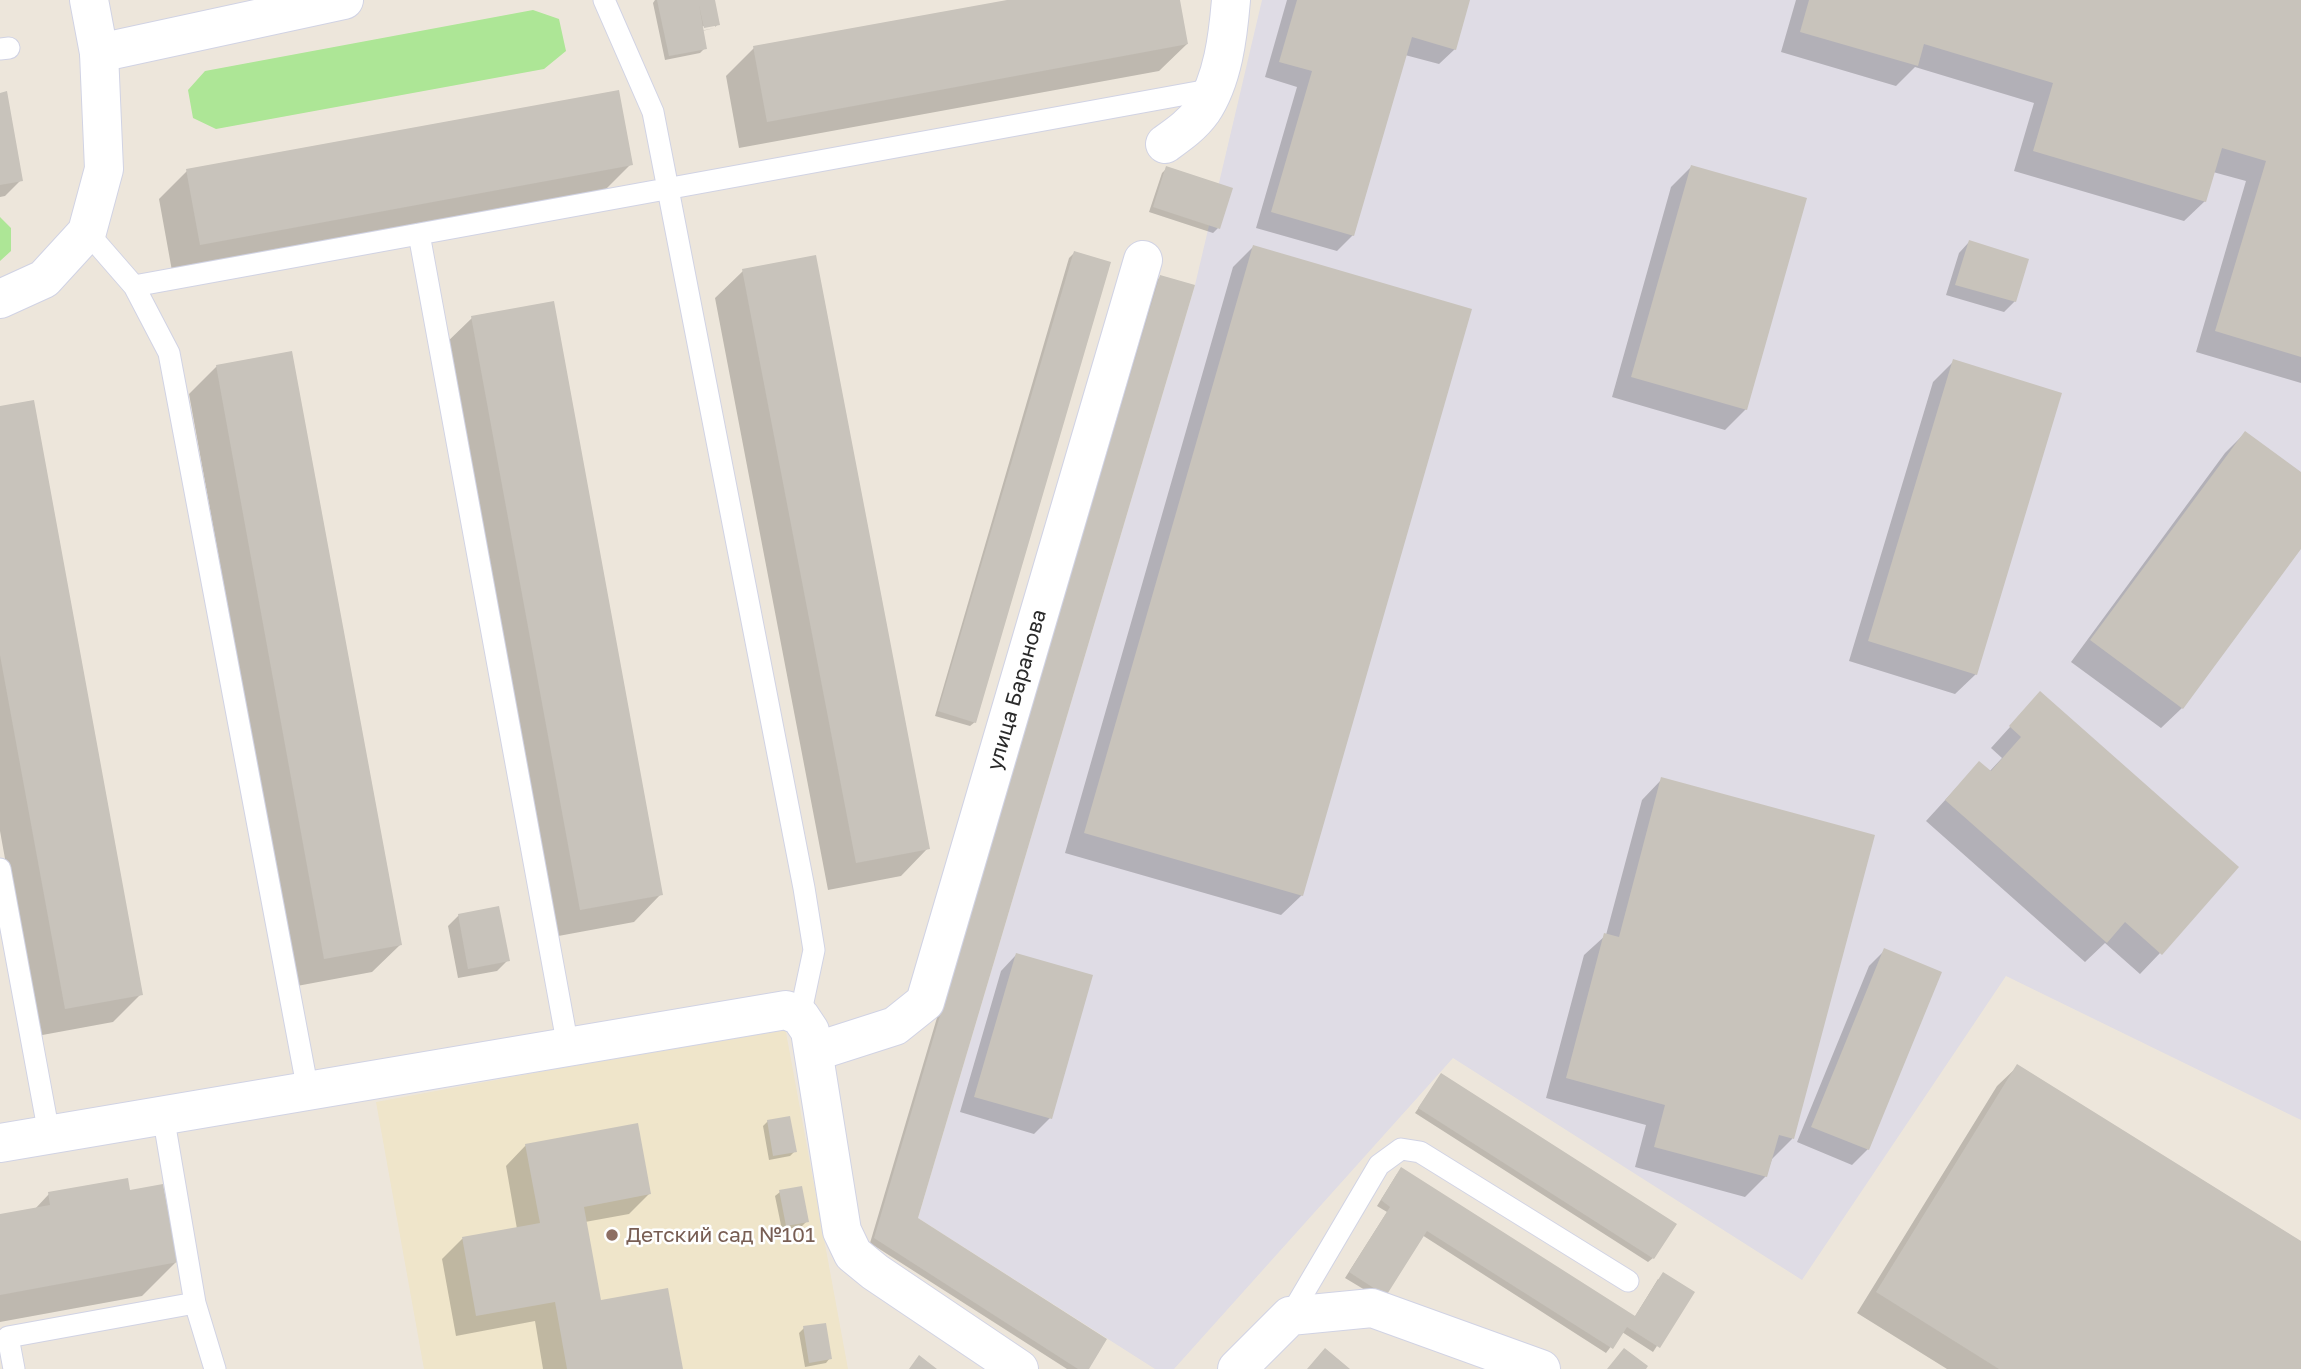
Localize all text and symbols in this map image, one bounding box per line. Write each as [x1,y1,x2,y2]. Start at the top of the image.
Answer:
street label: улица Баранова [982,606,1052,774]
place label: Детский сад №101 [626,1222,815,1248]
marker: Детский сад №101 [604,1227,620,1243]

